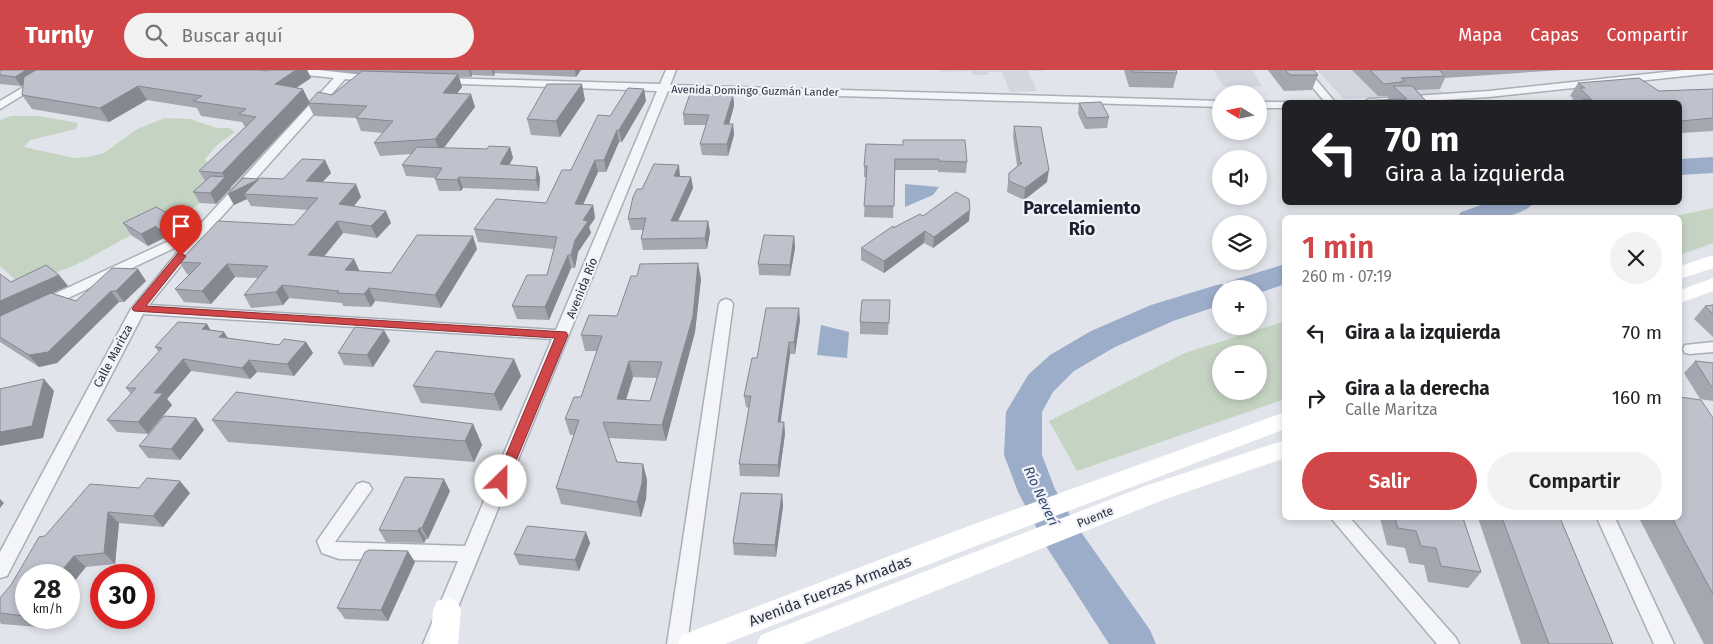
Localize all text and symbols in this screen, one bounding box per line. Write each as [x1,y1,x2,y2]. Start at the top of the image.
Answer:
search box [124,13,474,58]
text: Turnly [25,21,94,49]
icon: search [142,21,170,49]
text: Buscar aquí [182,24,283,47]
text: Mapa [1458,24,1502,46]
text: Capas [1530,24,1579,46]
text: Compartir [1607,24,1688,46]
street label: Avenida Domingo Guzmán Lander [671,83,840,99]
north arrow [1212,85,1268,140]
map controls [1212,85,1267,400]
text: 70 m [1385,118,1459,160]
icon: left [1302,120,1367,185]
button: sound [1212,150,1267,205]
text: Gira a la izquierda [1385,160,1565,187]
district label: Parcelamiento Río [1023,197,1141,240]
pin [160,205,202,256]
icon: arrive [167,212,195,240]
button: layers [1212,215,1267,270]
text: 1 min [1302,230,1374,266]
button: close [1610,232,1662,284]
street label: Avenida Río [563,256,601,320]
text: 260 m · 07:19 [1302,267,1392,286]
button: + [1212,280,1267,335]
icon: left [1302,319,1330,347]
text: Gira a la izquierda [1345,321,1501,344]
text: 70 m [1622,321,1662,344]
street label: Calle Maritza [91,322,135,390]
button: − [1212,345,1267,400]
text: Gira a la derecha [1345,377,1490,400]
icon: right [1302,384,1330,412]
text: 160 m [1612,386,1662,409]
text: Calle Maritza [1345,400,1438,419]
button: Salir [1302,452,1477,510]
button: Compartir [1487,452,1662,510]
position arrow [474,454,526,506]
water label: Río Neverí [1020,463,1063,530]
street label: Puente [1075,503,1115,531]
street label: Avenida Fuerzas Armadas [746,552,914,630]
speed limit sign: 30 [90,564,155,629]
text: 28 [34,575,61,605]
text: km/h [33,602,62,616]

